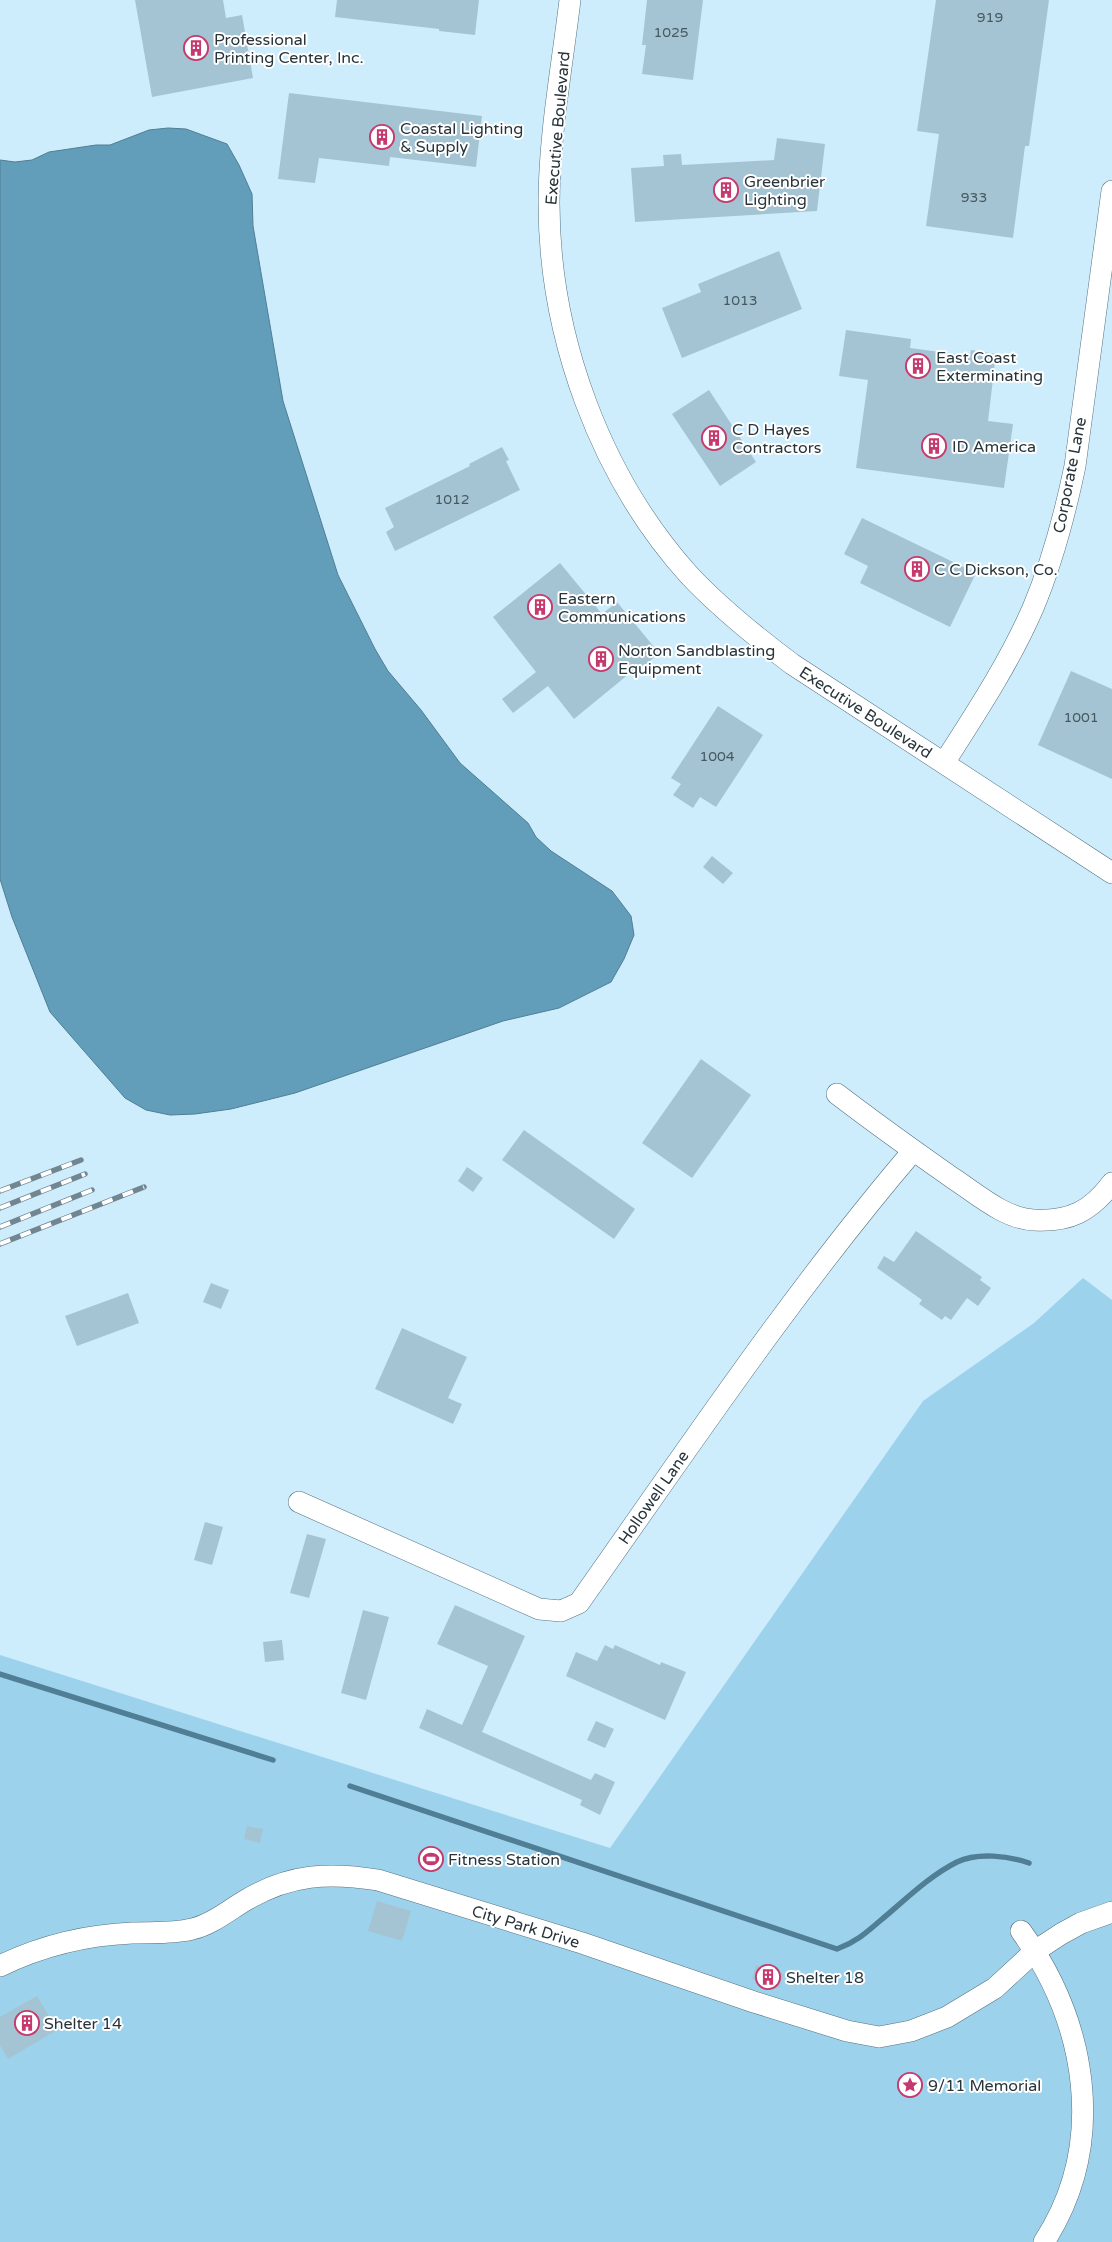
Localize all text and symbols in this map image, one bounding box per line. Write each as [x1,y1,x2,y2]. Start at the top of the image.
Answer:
house number: 919 [977,9,1003,26]
house number: 1025 [653,24,689,41]
place label: Professional Printing Center, Inc. [214,30,364,68]
building icon: Professional Printing Center, Inc. [183,35,209,61]
street label: Executive Boulevard [541,50,575,206]
place label: Coastal Lighting & Supply [400,119,523,157]
building icon: Coastal Lighting & Supply [369,124,395,150]
place label: Greenbrier Lighting [744,172,826,210]
building icon: Greenbrier Lighting [713,177,739,203]
house number: 933 [961,189,987,206]
house number: 1013 [722,292,758,309]
place label: East Coast Exterminating [936,348,1043,386]
building icon: East Coast Exterminating [905,353,931,379]
street label: Corporate Lane [1049,416,1091,535]
place label: C D Hayes Contractors [732,420,821,458]
building icon: C D Hayes Contractors [701,425,727,451]
building icon: ID America [921,433,947,459]
place label: ID America [952,437,1036,457]
house number: 1012 [434,491,470,508]
building icon: C C Dickson, Co. [904,556,930,582]
place label: C C Dickson, Co. [934,560,1058,580]
place label: Eastern Communications [558,589,686,627]
building icon: Eastern Communications [527,594,553,620]
place label: Norton Sandblasting Equipment [618,641,775,679]
building icon: Norton Sandblasting Equipment [588,646,614,672]
street label: Executive Boulevard [795,662,936,763]
house number: 1001 [1063,709,1099,726]
house number: 1004 [699,748,735,765]
street label: Hollowell Lane [614,1447,694,1548]
sports icon: Fitness Station [418,1846,444,1872]
place label: Fitness Station [448,1850,560,1870]
street label: City Park Drive [469,1901,582,1953]
building icon: Shelter 18 [755,1964,781,1990]
place label: Shelter 18 [786,1968,864,1988]
building icon: Shelter 14 [14,2010,40,2036]
place label: Shelter 14 [44,2014,122,2034]
place icon: 9/11 Memorial [897,2072,923,2098]
place label: 9/11 Memorial [928,2076,1041,2096]

